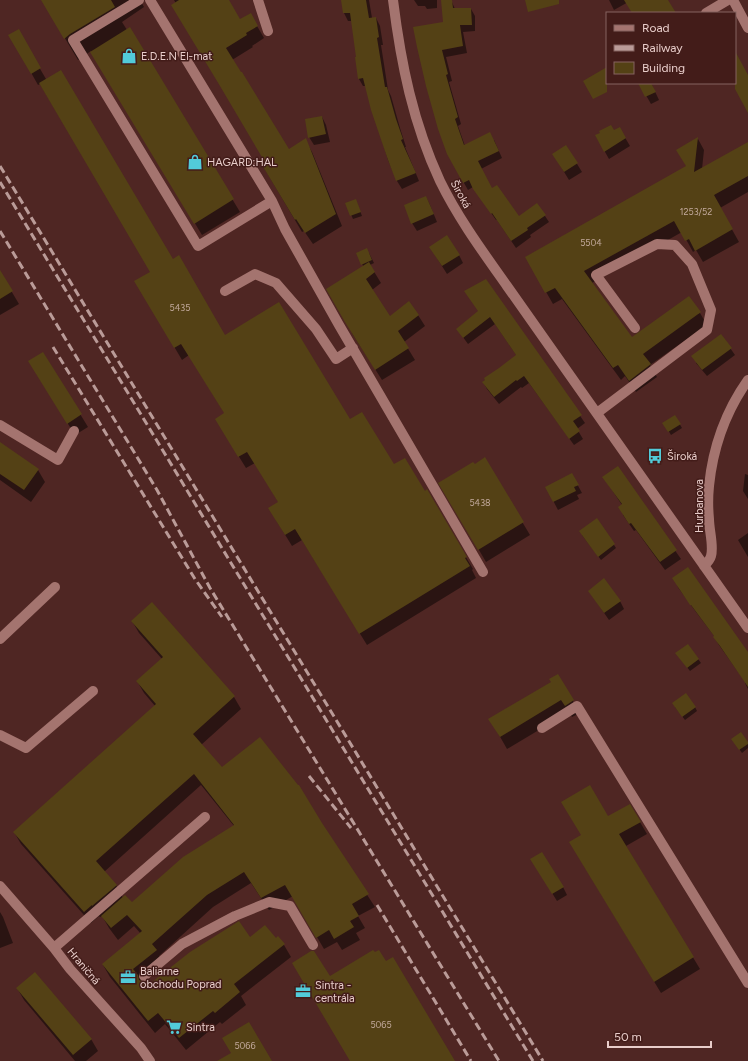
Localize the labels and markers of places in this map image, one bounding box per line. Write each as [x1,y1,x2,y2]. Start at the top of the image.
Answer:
shop icon: E.D.E.N El-mat [120,47,138,65]
place label: E.D.E.N El-mat [141,50,212,63]
shop icon: HAGARD:HAL [186,153,204,171]
place label: HAGARD:HAL [207,156,277,169]
bus stop icon: Široká [646,447,664,465]
place label: Široká [667,449,697,463]
place label: Baliarne obchodu Poprad [140,965,222,991]
office icon: Baliarne obchodu Poprad [119,968,137,986]
place label: Sintra - centrála [315,979,355,1005]
office icon: Sintra - centrála [294,982,312,1000]
supermarket icon: Sintra [165,1018,183,1036]
place label: Sintra [186,1021,215,1034]

